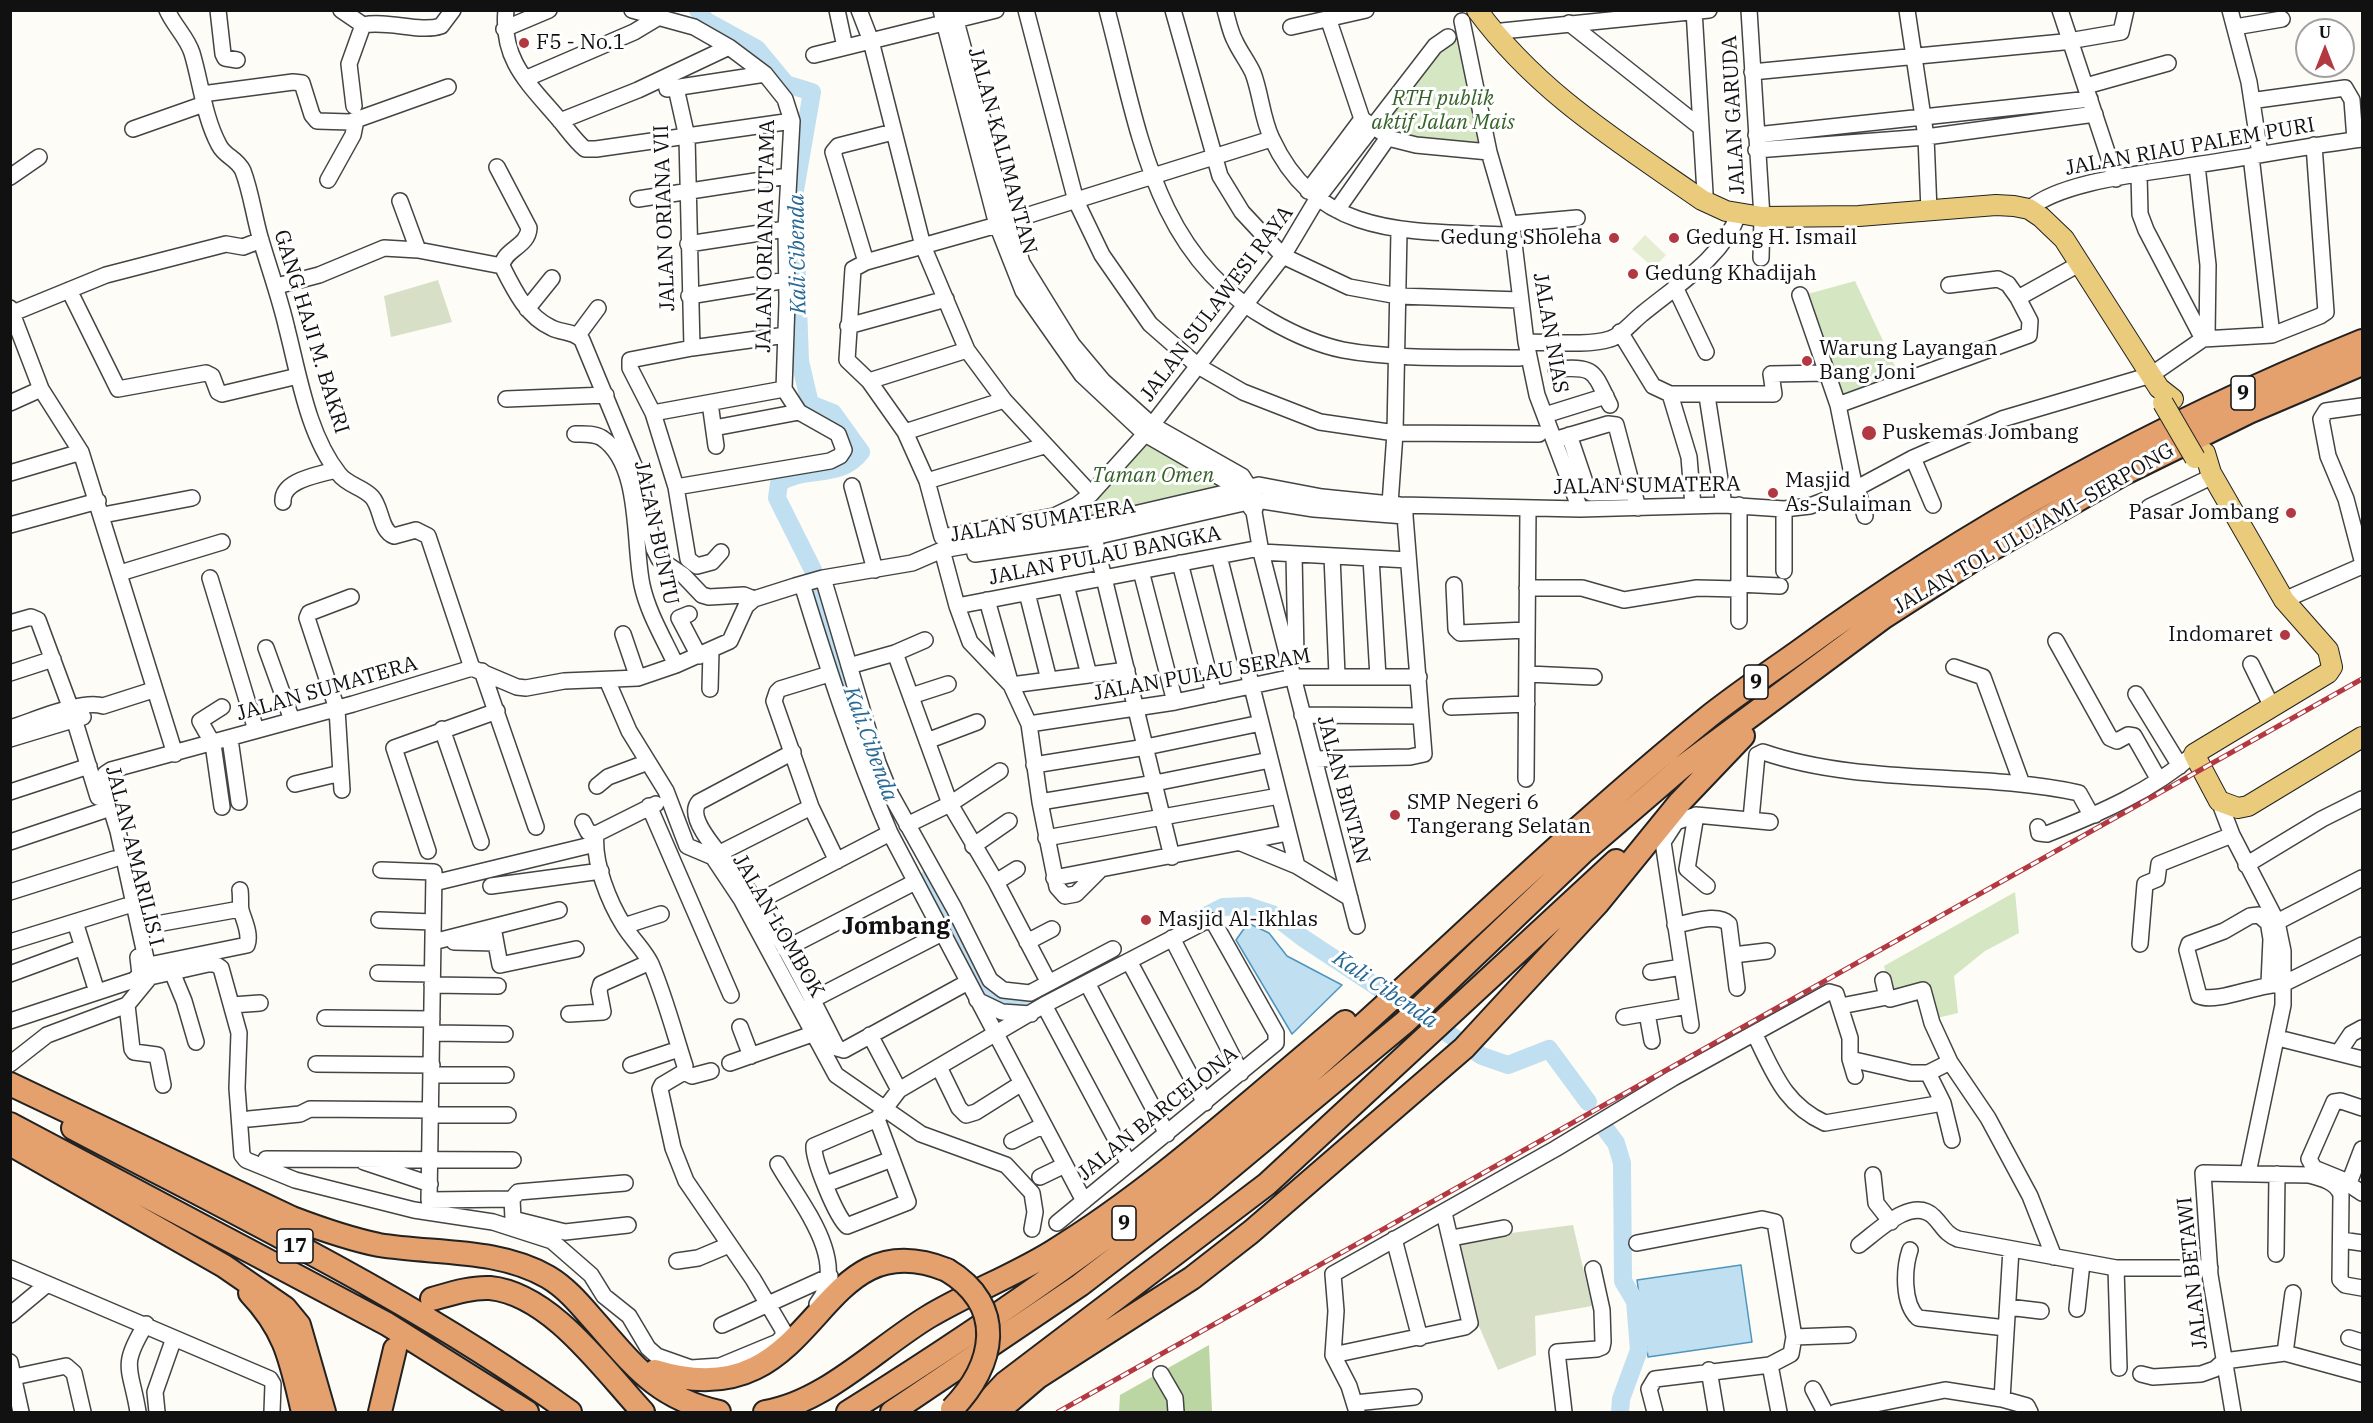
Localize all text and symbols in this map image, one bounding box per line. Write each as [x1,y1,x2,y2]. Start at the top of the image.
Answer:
north arrow [2295,18,2355,78]
text: U [2319,22,2331,42]
place label: F5 - No.1 [536,30,625,56]
street label: JALAN GARUDA [1717,35,1751,195]
marker: F5 - No.1 [517,36,531,50]
street label: JALAN KALIMANTAN [962,45,1042,257]
park label: RTH publik aktif Jalan Mais [1371,86,1515,136]
street label: JALAN RIAU PALEM PURI [2063,113,2317,181]
street label: JALAN ORIANA UTAMA [751,119,781,353]
street label: JALAN ORIANA VII [649,124,681,312]
water label: Kali Cibenda [784,194,812,314]
street label: JALAN SULAWESI RAYA [1135,201,1299,407]
place label: Gedung Sholeha [1440,225,1602,251]
place label: Gedung H. Ismail [1686,225,1857,251]
street label: GANG HAJI M. BAKRI [268,227,354,437]
marker: Gedung Sholeha [1607,231,1621,245]
marker: Gedung H. Ismail [1667,231,1681,245]
place label: Gedung Khadijah [1645,261,1817,287]
marker: Gedung Khadijah [1626,267,1640,281]
street label: JALAN NIAS [1527,271,1573,395]
place label: Warung Layangan Bang Joni [1819,336,1998,386]
marker: Warung Layangan Bang Joni [1800,354,1814,368]
road number: 9 [2231,376,2255,410]
place label: Puskemas Jombang [1882,420,2078,446]
marker: Puskemas Jombang [1860,424,1878,442]
street label: JALAN TOL ULUJAMI–SERPONG [1889,438,2179,620]
street label: JALAN BUNTU [628,459,684,607]
park label: Taman Omen [1092,463,1214,489]
place label: Masjid As-Sulaiman [1785,468,1912,518]
street label: JALAN SUMATERA [1553,472,1741,500]
marker: Masjid As-Sulaiman [1766,486,1780,500]
street label: JALAN SUMATERA [949,494,1137,548]
place label: Pasar Jombang [2129,500,2279,526]
marker: Pasar Jombang [2284,506,2298,520]
street label: JALAN PULAU BANGKA [987,521,1223,591]
place label: Indomaret [2168,622,2273,648]
marker: Indomaret [2278,628,2292,642]
street label: JALAN PULAU SERAM [1091,643,1313,707]
street label: JALAN SUMATERA [234,651,420,727]
road number: 9 [1744,665,1768,699]
water label: Kali Cibenda [837,683,903,805]
street label: JALAN BINTAN [1311,713,1375,867]
street label: JALAN AMARILIS I [99,763,169,949]
place label: SMP Negeri 6 Tangerang Selatan [1407,790,1591,840]
marker: SMP Negeri 6 Tangerang Selatan [1388,808,1402,822]
street label: JALAN LOMBOK [727,850,829,1002]
place label: Masjid Al-Ikhlas [1158,907,1318,933]
district label: Jombang [842,913,950,941]
marker: Masjid Al-Ikhlas [1139,913,1153,927]
water label: Kali Cibenda [1328,945,1442,1035]
street label: JALAN BARCELONA [1073,1042,1243,1186]
street label: JALAN BETAWI [2172,1196,2214,1350]
road number: 9 [1112,1206,1136,1240]
road number: 17 [277,1229,313,1263]

